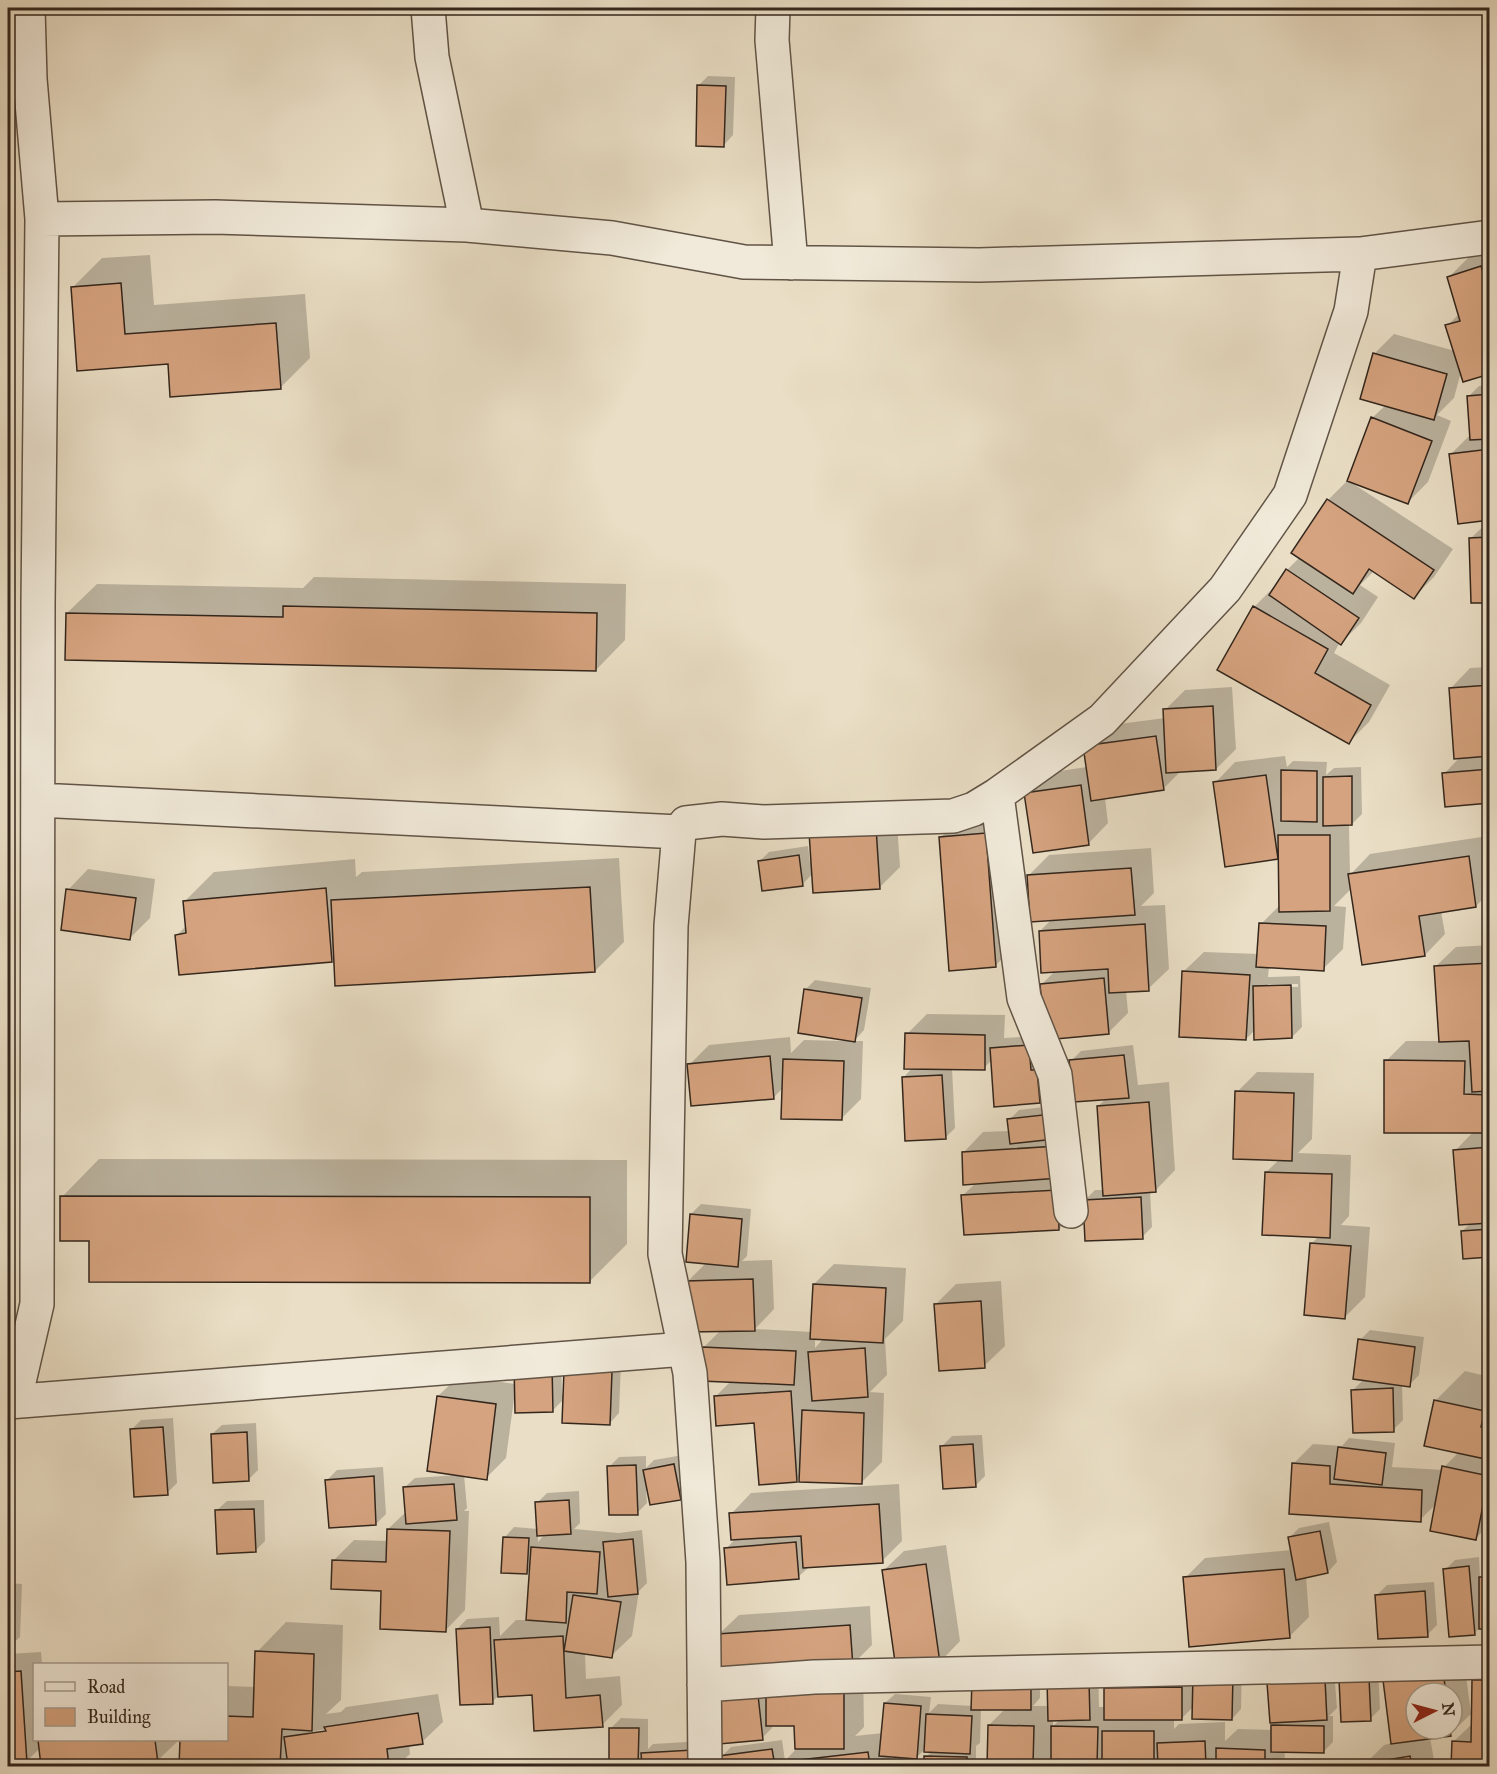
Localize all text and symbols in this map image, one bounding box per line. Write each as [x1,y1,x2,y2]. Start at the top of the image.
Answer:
legend [33,1663,228,1741]
text: Road [87,1676,125,1698]
north arrow [1404,1681,1464,1741]
text: N [1438,1702,1459,1718]
text: Building [87,1706,151,1729]

